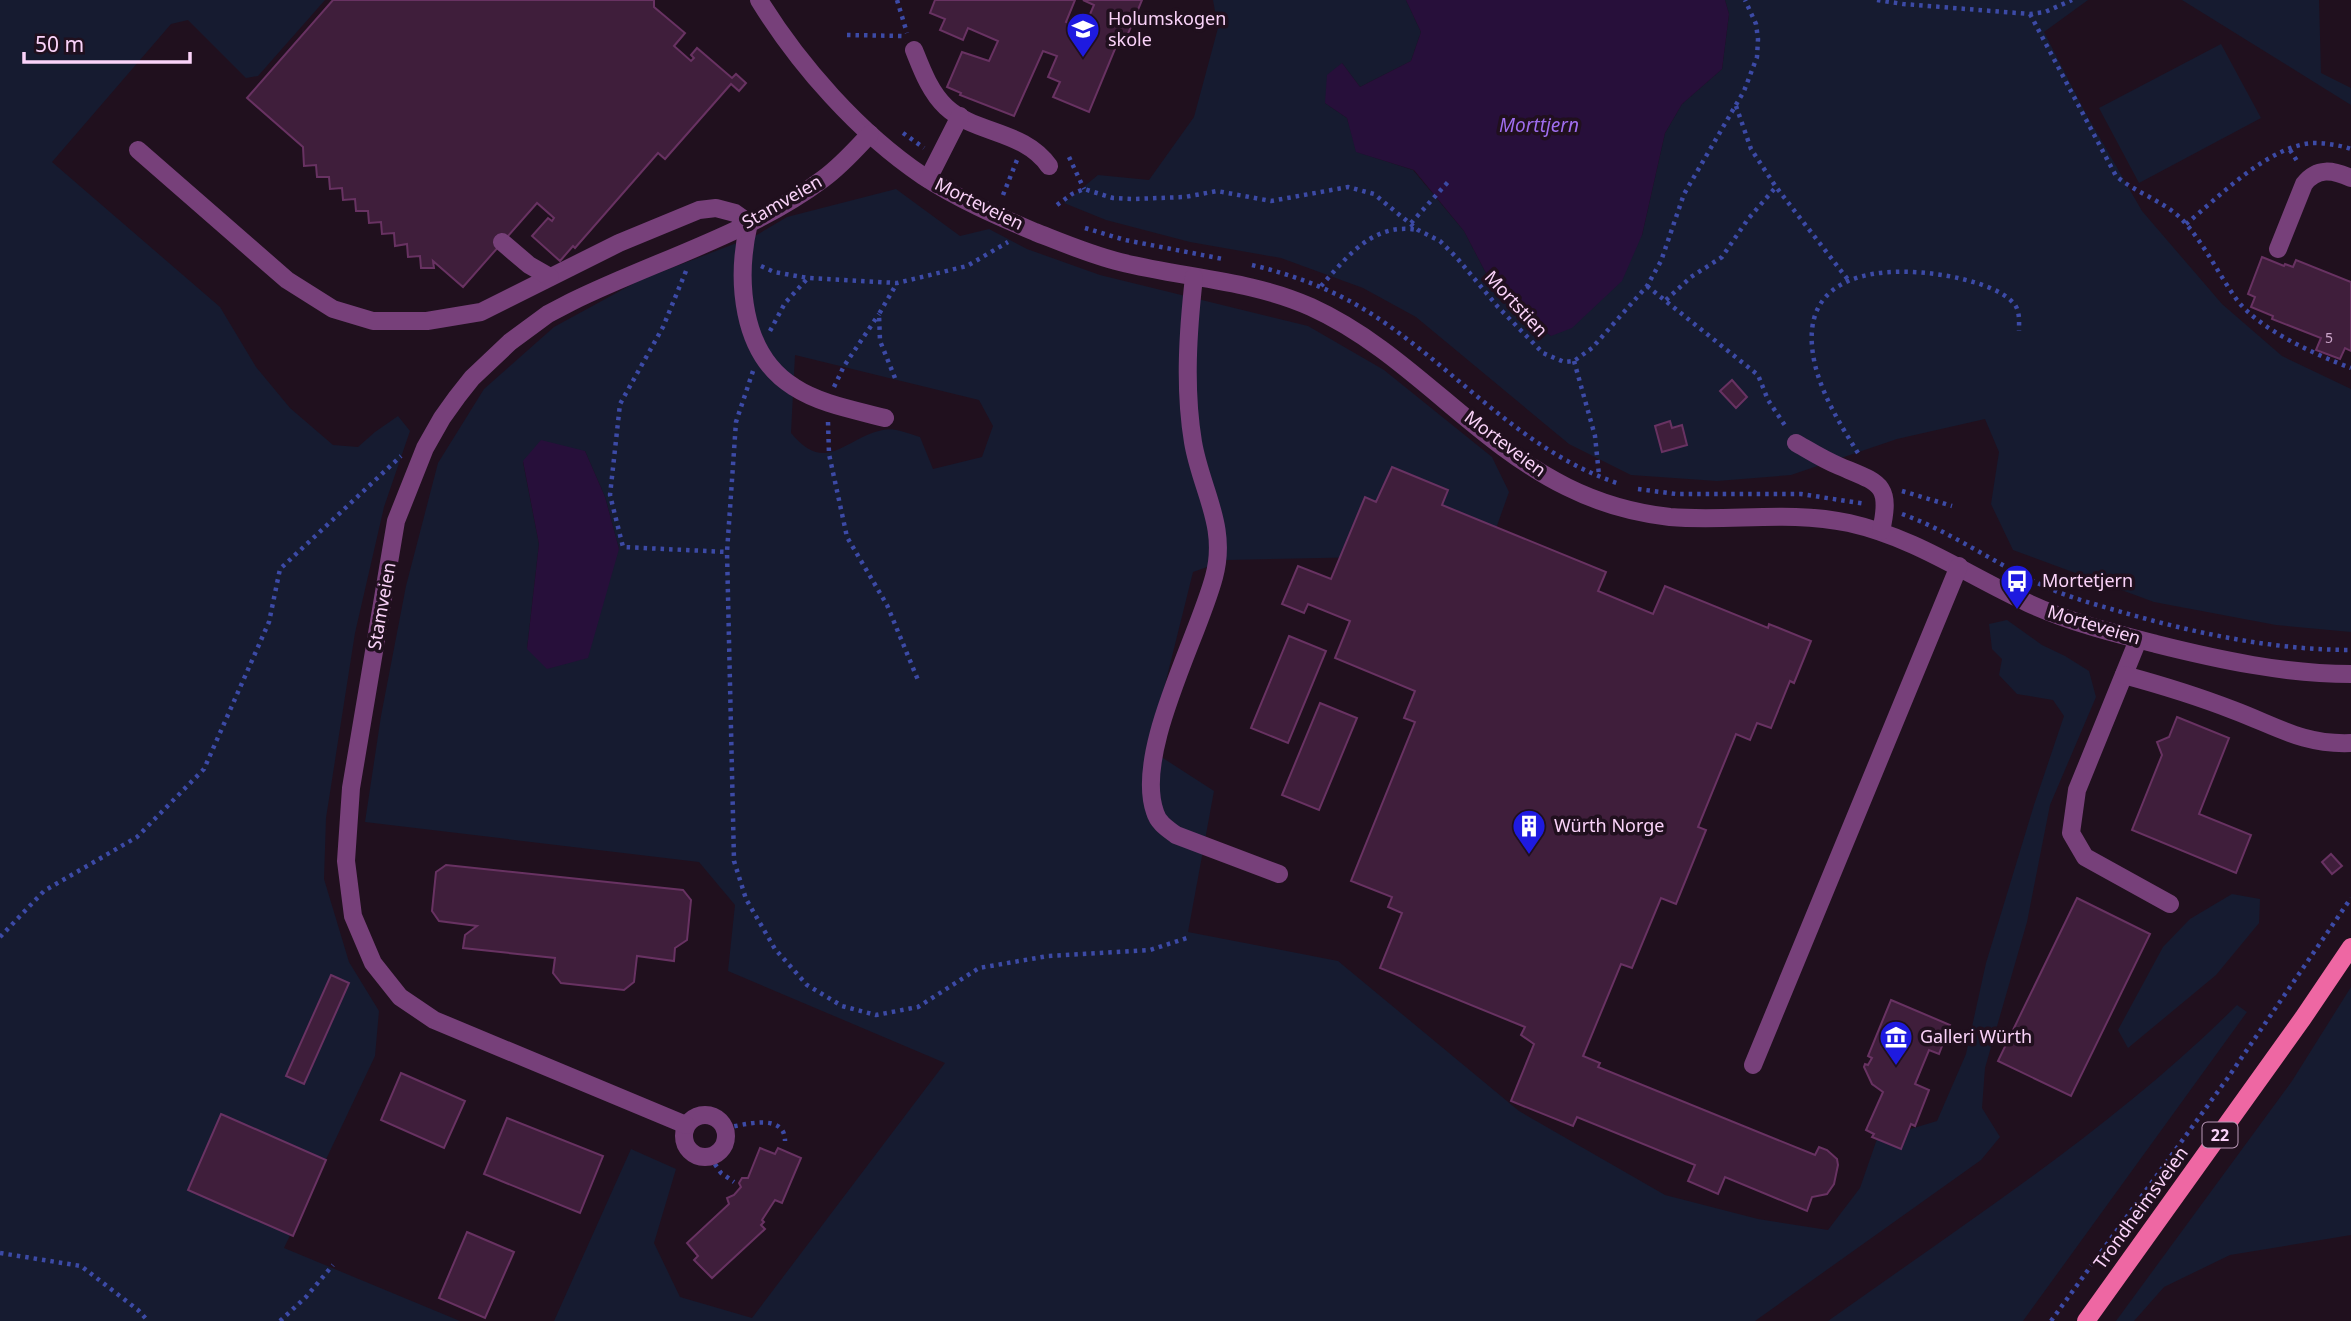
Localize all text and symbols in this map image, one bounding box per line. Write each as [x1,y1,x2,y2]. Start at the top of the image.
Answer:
place label: Holumskogen skole [1108,6,1226,51]
school or university icon: Holumskogen skole [1064,10,1102,59]
scale bar [24,21,191,65]
text: 50 m [35,30,84,58]
water label: Morttjern [1499,112,1579,138]
street label: Stamveien [737,169,826,234]
street label: Morteveien [931,171,1028,235]
street label: Mortstien [1480,265,1554,342]
house number: 5 [2325,328,2333,347]
street label: Morteveien [1460,405,1551,482]
street label: Stamveien [362,560,401,652]
bus stop icon: Mortetjern [1998,562,2036,611]
place label: Mortetjern [2042,568,2133,592]
street label: Morteveien [2045,599,2144,650]
building icon: Würth Norge [1510,807,1548,856]
place label: Würth Norge [1554,813,1664,837]
museum icon: Galleri Würth [1877,1018,1915,1067]
place label: Galleri Würth [1920,1024,2032,1048]
road number: 22 [2202,1122,2238,1148]
street label: Trondheimsveien [2088,1141,2193,1273]

